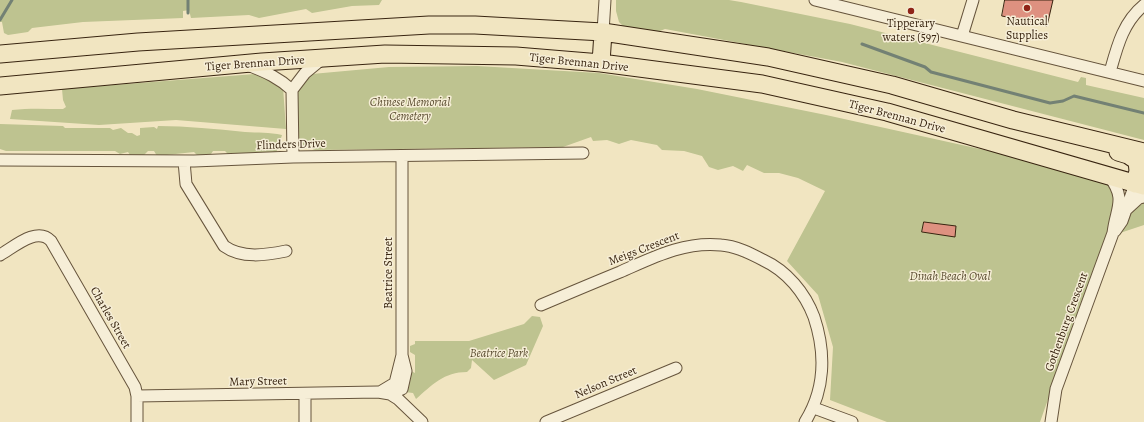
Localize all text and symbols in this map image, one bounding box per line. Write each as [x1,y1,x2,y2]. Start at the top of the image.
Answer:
marker: Nautical Supplies [1022,3,1032,13]
marker: Tipperary waters (597) [906,6,916,16]
place label: Nautical Supplies [1006,15,1048,43]
place label: Tipperary waters (597) [882,17,940,45]
street label: Tiger Brennan Drive [529,51,629,75]
street label: Tiger Brennan Drive [205,53,305,75]
park label: Chinese Memorial Cemetery [370,96,450,124]
street label: Tiger Brennan Drive [847,97,947,137]
street label: Flinders Drive [256,137,326,153]
street label: Meigs Crescent [607,229,681,269]
street label: Beatrice Street [382,237,396,309]
park label: Dinah Beach Oval [910,270,990,284]
street label: Gothenburg Crescent [1042,270,1092,374]
street label: Charles Street [86,284,134,352]
park label: Beatrice Park [470,347,528,361]
street label: Nelson Street [573,363,639,403]
street label: Mary Street [229,374,287,390]

